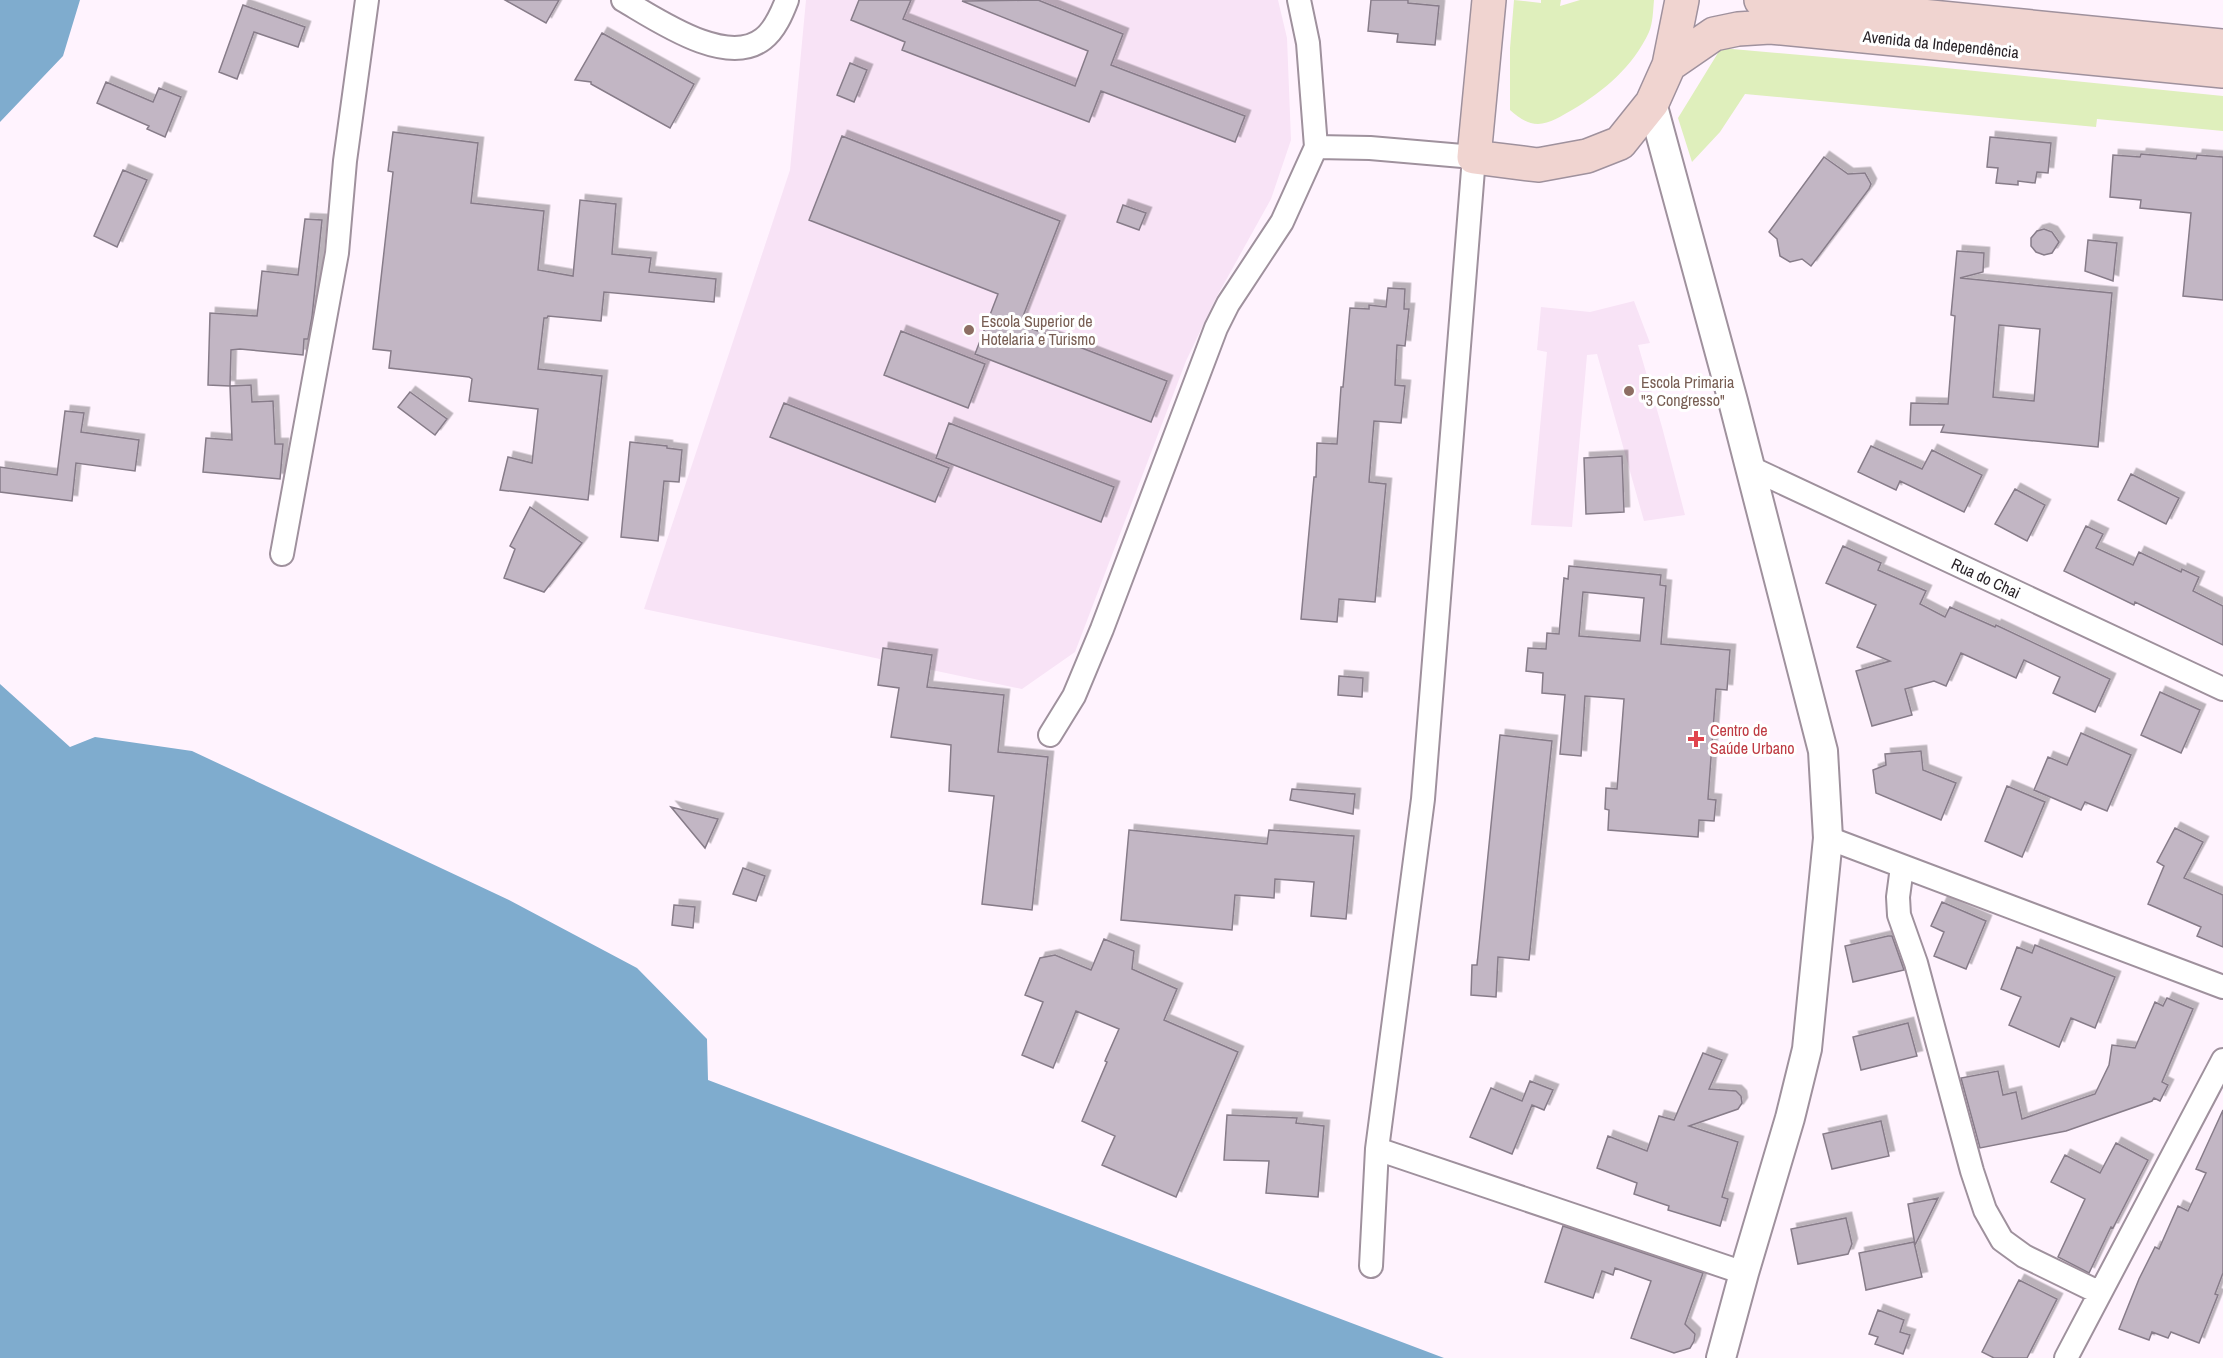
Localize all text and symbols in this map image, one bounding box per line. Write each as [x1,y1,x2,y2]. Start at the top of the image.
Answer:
street label: Avenida da Independência [1861,25,2021,63]
place label: Escola Superior de Hotelaria e Turismo [981,310,1096,350]
marker: Escola Superior de Hotelaria e Turismo [962,323,976,337]
place label: Escola Primaria "3 Congresso" [1641,371,1735,411]
marker: Escola Primaria "3 Congresso" [1622,384,1636,398]
street label: Rua do Chai [1948,552,2024,604]
place label: Centro de Saúde Urbano [1710,719,1795,759]
marker: Centro de Saúde Urbano [1687,730,1705,748]

